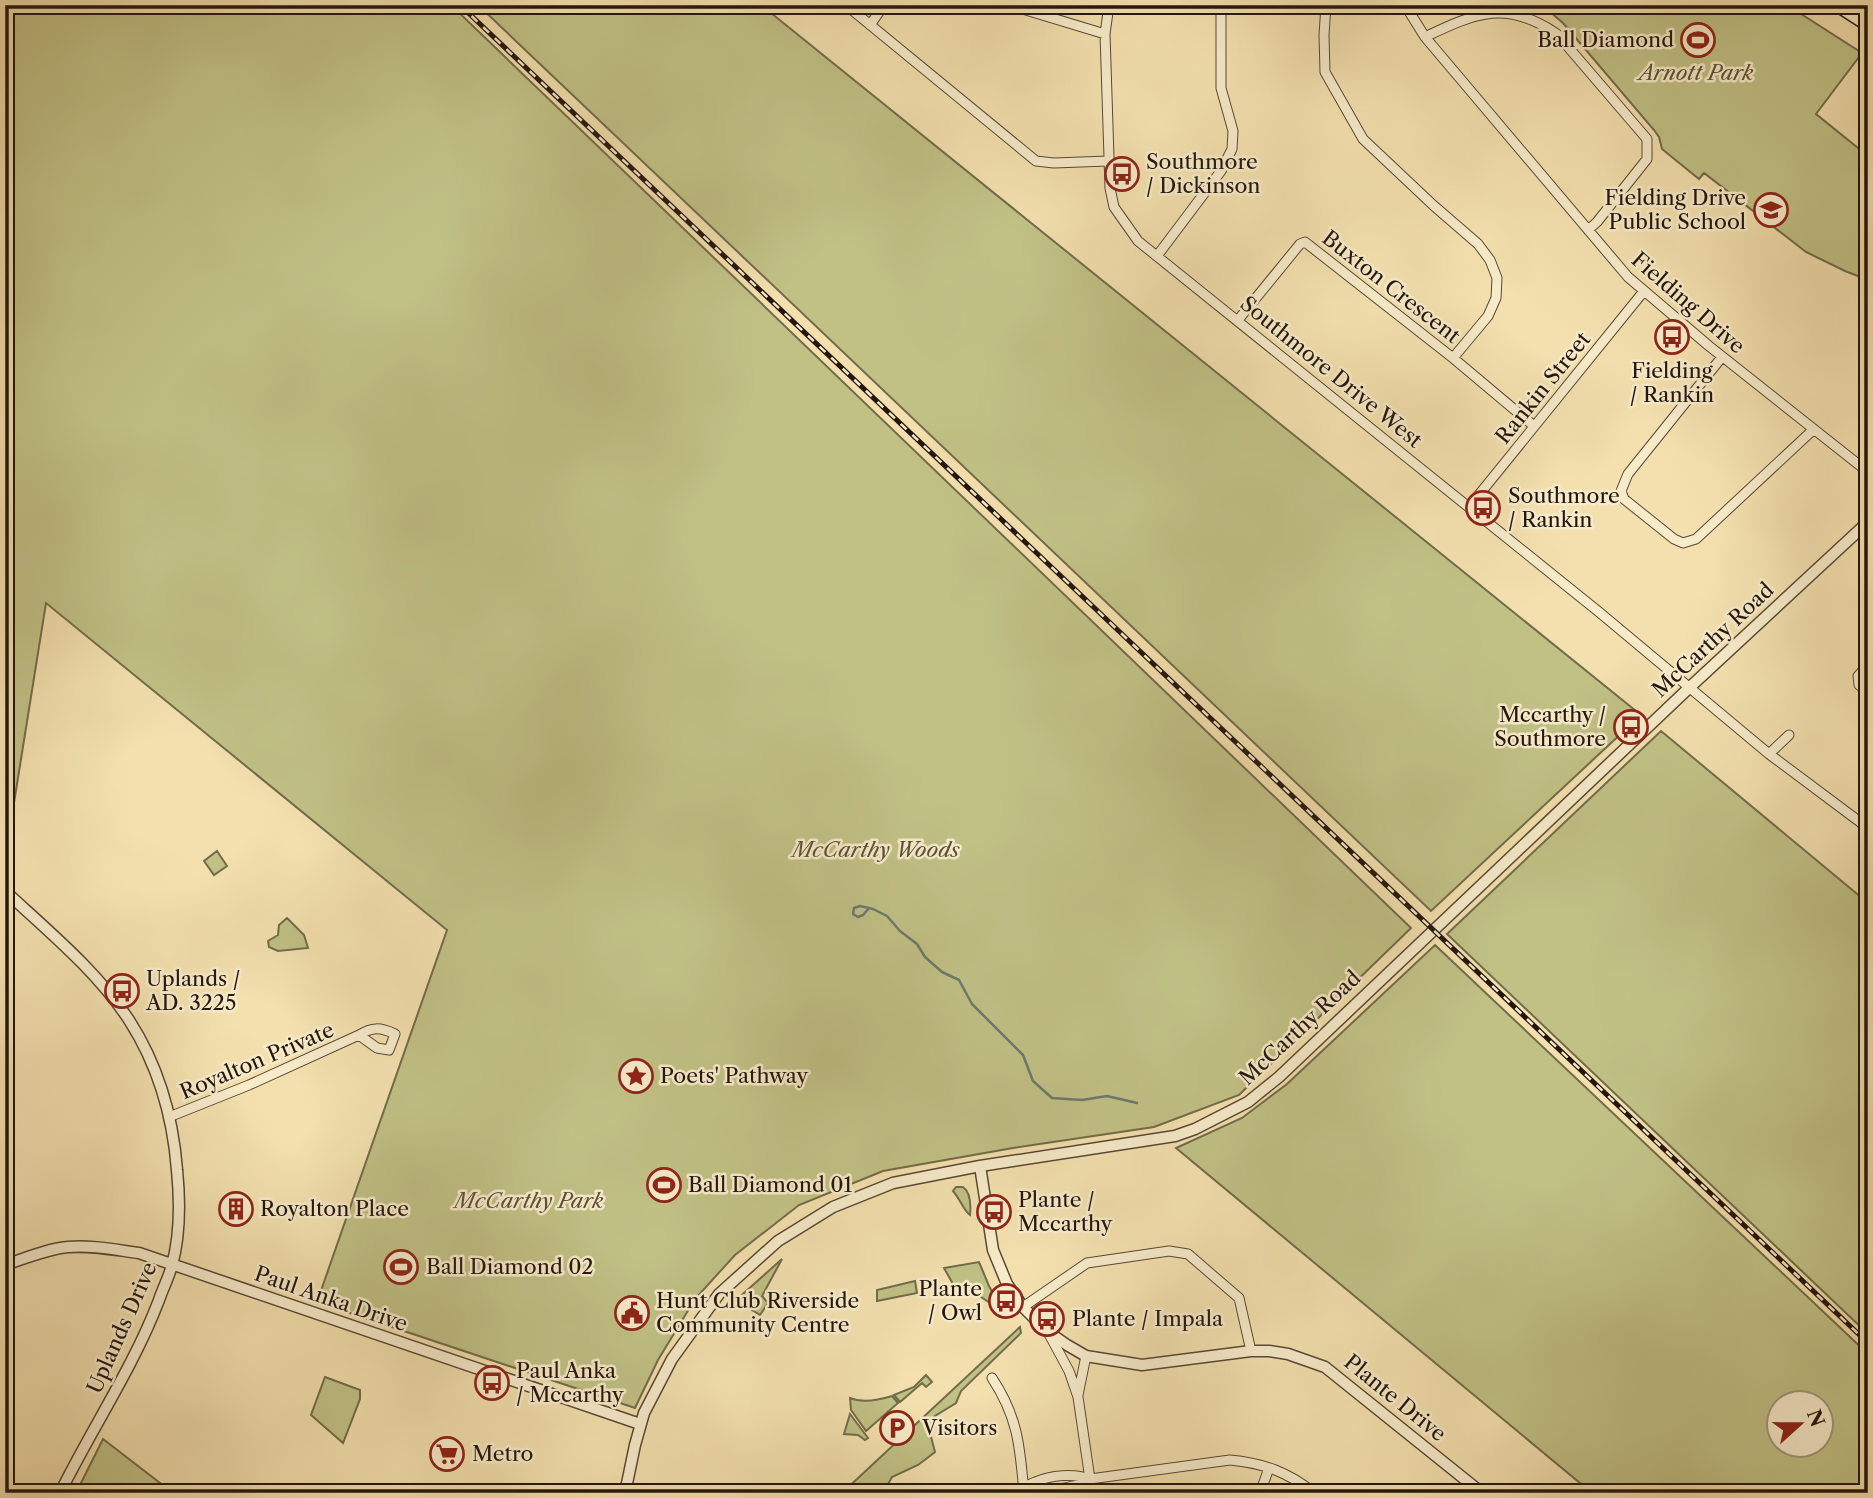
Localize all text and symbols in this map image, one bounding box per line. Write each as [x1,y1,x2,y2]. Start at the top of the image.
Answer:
sports icon: Ball Diamond [1679,21,1717,59]
place label: Ball Diamond [1537,27,1674,52]
park label: Arnott Park [1636,60,1753,85]
place label: Southmore / Dickinson [1146,149,1260,198]
bus stop icon: Southmore / Dickinson [1103,155,1141,193]
place label: Fielding Drive Public School [1604,185,1746,234]
school or university icon: Fielding Drive Public School [1752,191,1790,229]
street label: Buxton Crescent [1317,225,1466,348]
street label: Fielding Drive [1627,247,1750,358]
street label: Southmore Drive West [1236,291,1427,453]
bus stop icon: Fielding / Rankin [1653,318,1691,356]
street label: Rankin Street [1490,326,1596,449]
place label: Fielding / Rankin [1630,358,1714,407]
place label: Southmore / Rankin [1508,483,1620,532]
bus stop icon: Southmore / Rankin [1464,489,1502,527]
street label: McCarthy Road [1647,577,1779,702]
place label: Mccarthy / Southmore [1494,702,1606,751]
bus stop icon: Mccarthy / Southmore [1612,708,1650,746]
park label: McCarthy Woods [789,837,961,862]
street label: McCarthy Road [1234,965,1366,1090]
place label: Uplands / AD. 3225 [145,966,240,1015]
bus stop icon: Uplands / AD. 3225 [103,972,141,1010]
street label: Royalton Private [176,1017,338,1104]
place icon: Poets' Pathway [617,1057,655,1095]
place label: Poets' Pathway [660,1063,808,1088]
sports icon: Ball Diamond 01 [645,1166,683,1204]
place label: Ball Diamond 01 [688,1172,853,1197]
place label: Plante / Mccarthy [1018,1187,1113,1236]
park label: McCarthy Park [452,1188,604,1213]
building icon: Royalton Place [217,1190,255,1228]
bus stop icon: Plante / Mccarthy [975,1193,1013,1231]
place label: Royalton Place [260,1196,409,1221]
sports icon: Ball Diamond 02 [382,1248,420,1286]
place label: Ball Diamond 02 [426,1254,594,1279]
street label: Uplands Drive [81,1258,162,1397]
street label: Paul Anka Drive [251,1261,411,1336]
place label: Plante / Owl [918,1276,982,1325]
bus stop icon: Plante / Owl [987,1282,1025,1320]
place label: Hunt Club Riverside Community Centre [656,1288,859,1337]
public building icon: Hunt Club Riverside Community Centre [613,1294,651,1332]
bus stop icon: Plante / Impala [1028,1300,1066,1338]
place label: Plante / Impala [1072,1306,1224,1331]
street label: Plante Drive [1339,1349,1451,1446]
place label: Paul Anka / Mccarthy [516,1358,624,1407]
bus stop icon: Paul Anka / Mccarthy [473,1364,511,1402]
north arrow [1764,1390,1834,1460]
text: N [1802,1406,1829,1430]
parking icon: Visitors [878,1409,916,1447]
place label: Visitors [921,1415,997,1440]
supermarket icon: Metro [428,1435,466,1473]
place label: Metro [472,1441,533,1466]

